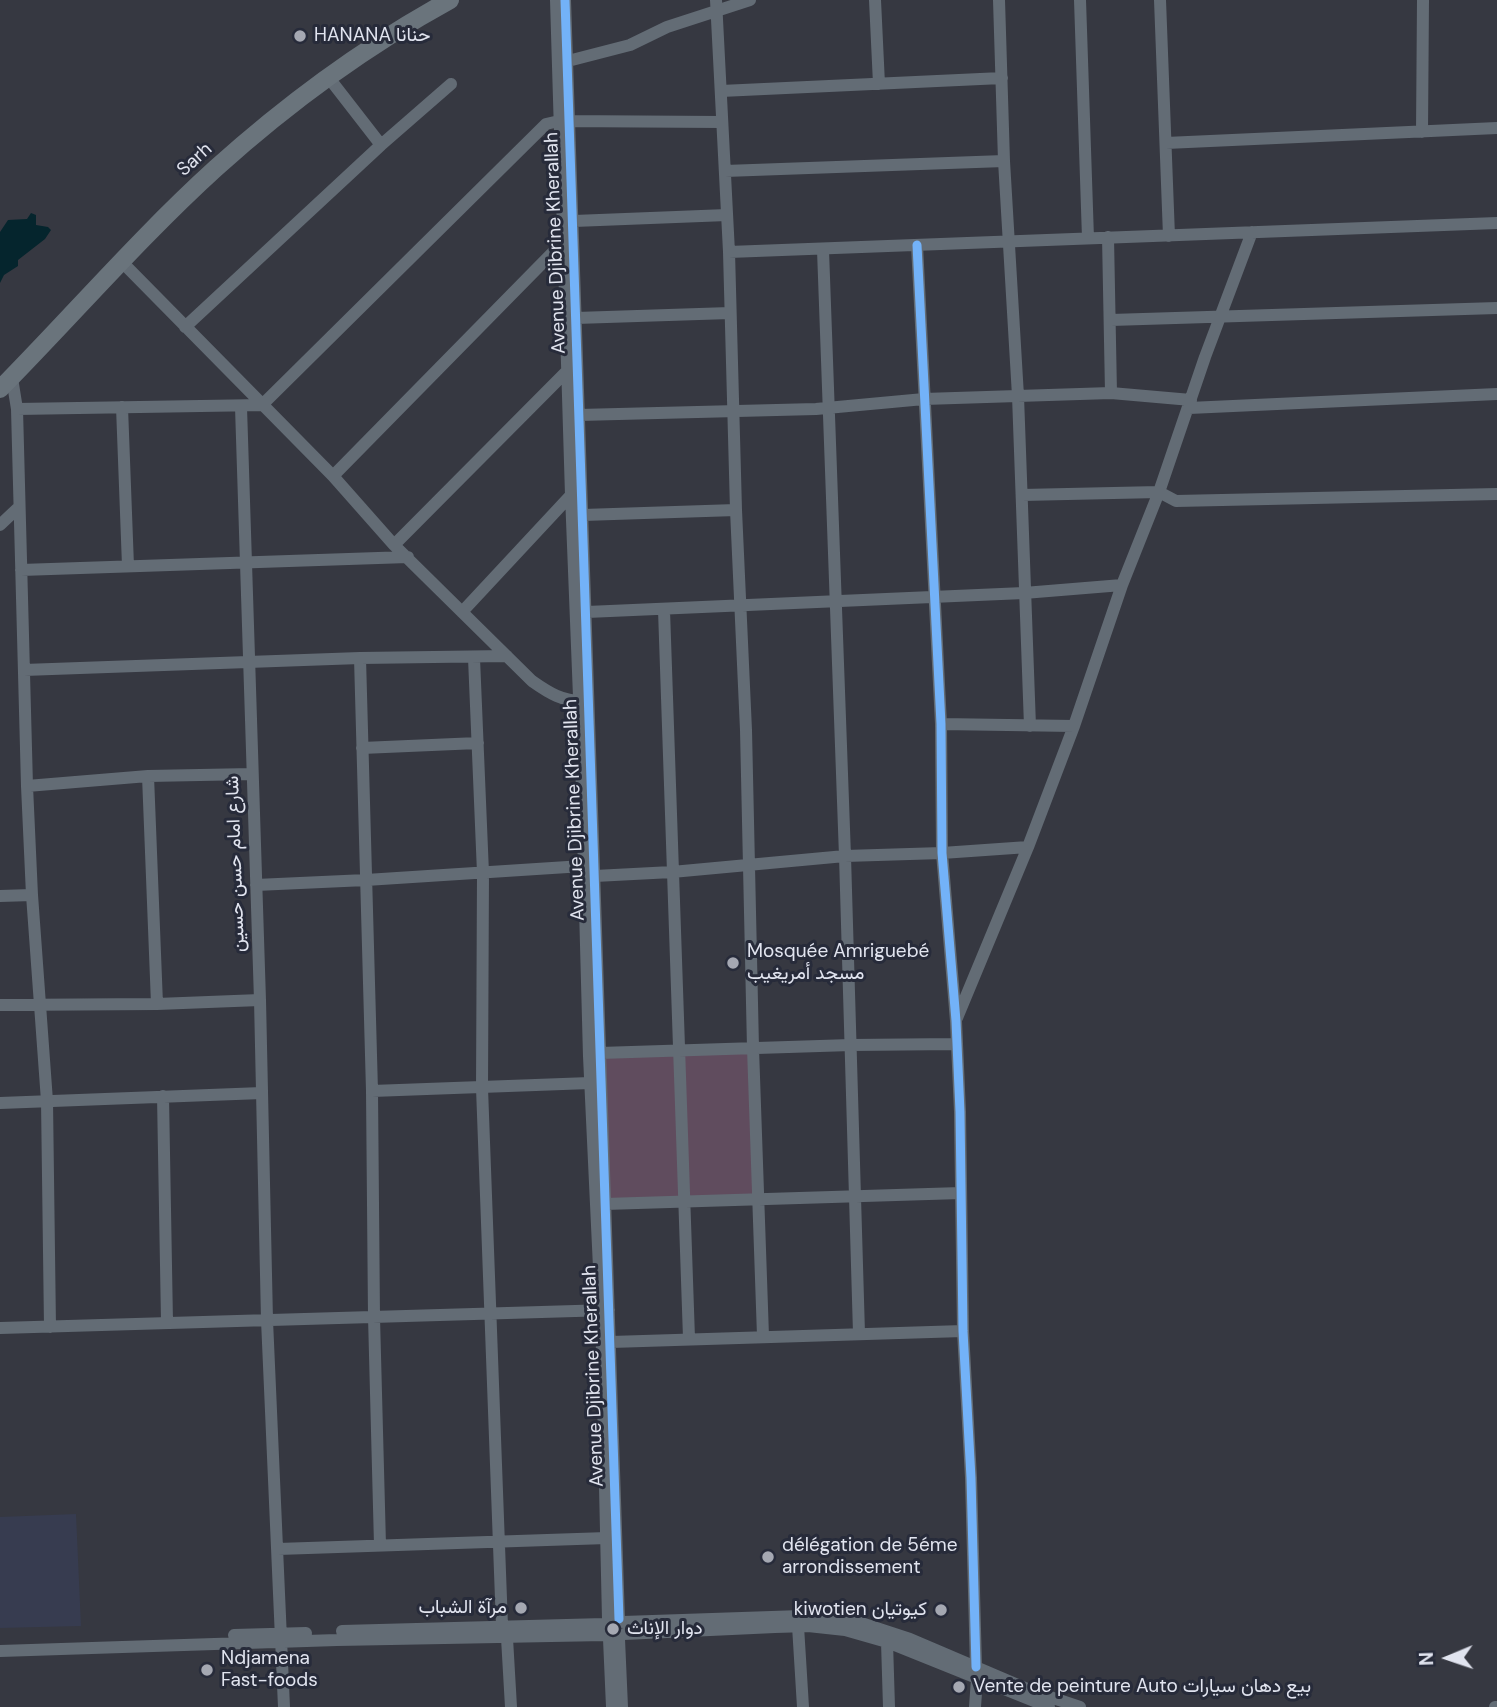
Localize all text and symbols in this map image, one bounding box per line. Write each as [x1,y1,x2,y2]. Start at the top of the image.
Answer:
place label: HANANA حنانا [314,25,431,47]
marker: HANANA حنانا [292,28,308,44]
street label: Avenue Djibrine Kherallah [541,132,571,354]
street label: Sarh [173,138,217,182]
street label: Avenue Djibrine Kherallah [560,699,590,921]
street label: شارع امام حسن حسين [222,775,250,953]
place label: Mosquée Amriguebé مسجد أمريغيب [747,941,929,985]
marker: Mosquée Amriguebé مسجد أمريغيب [725,955,741,971]
street label: Avenue Djibrine Kherallah [579,1265,609,1487]
place label: délégation de 5éme arrondissement [782,1535,957,1579]
marker: délégation de 5éme arrondissement [760,1549,776,1565]
place label: مرآة الشباب [418,1597,507,1619]
place label: kiwotien كيوتيان [794,1599,927,1621]
marker: مرآة الشباب [513,1600,529,1616]
marker: kiwotien كيوتيان [933,1602,949,1618]
place label: دوار الإناث [627,1618,703,1640]
marker: دوار الإناث [605,1621,621,1637]
north arrow [1413,1623,1483,1693]
place label: Ndjamena Fast-foods [221,1648,318,1692]
text: N [1414,1651,1439,1666]
marker: Ndjamena Fast-foods [199,1662,215,1678]
place label: Vente de peinture Auto بيع دهان سيارات [973,1676,1311,1698]
marker: Vente de peinture Auto بيع دهان سيارات [951,1679,967,1695]

